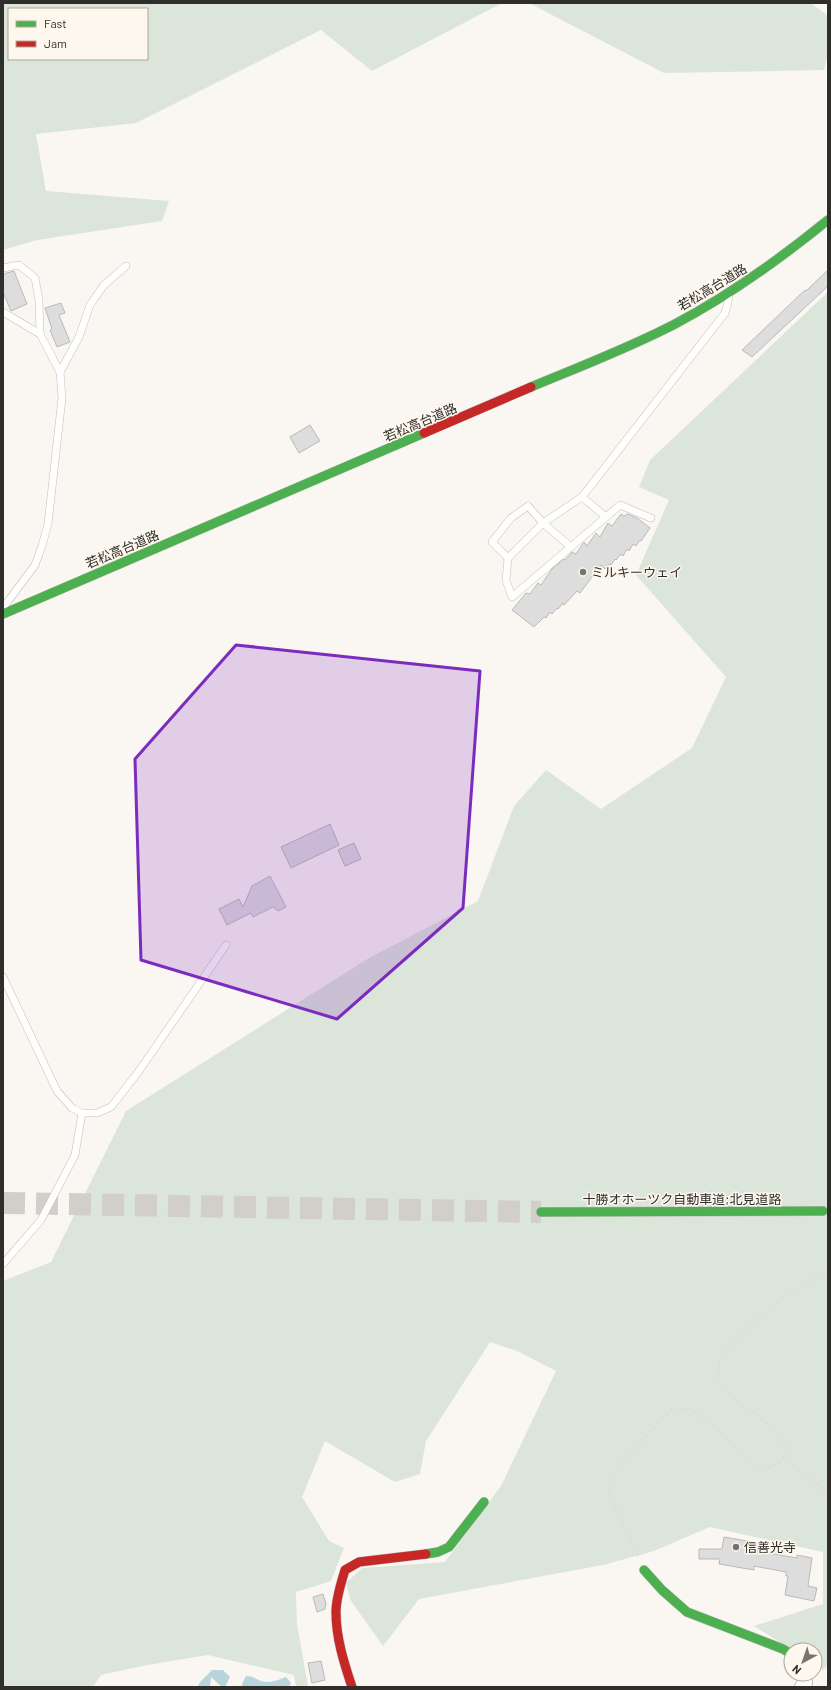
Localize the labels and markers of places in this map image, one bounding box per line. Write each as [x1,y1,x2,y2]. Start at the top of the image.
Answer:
place label: ミルキーウェイ [591,564,682,580]
marker: ミルキーウェイ [578,567,588,577]
place label: 信善光寺 [744,1539,796,1555]
marker: 信善光寺 [731,1542,741,1552]

